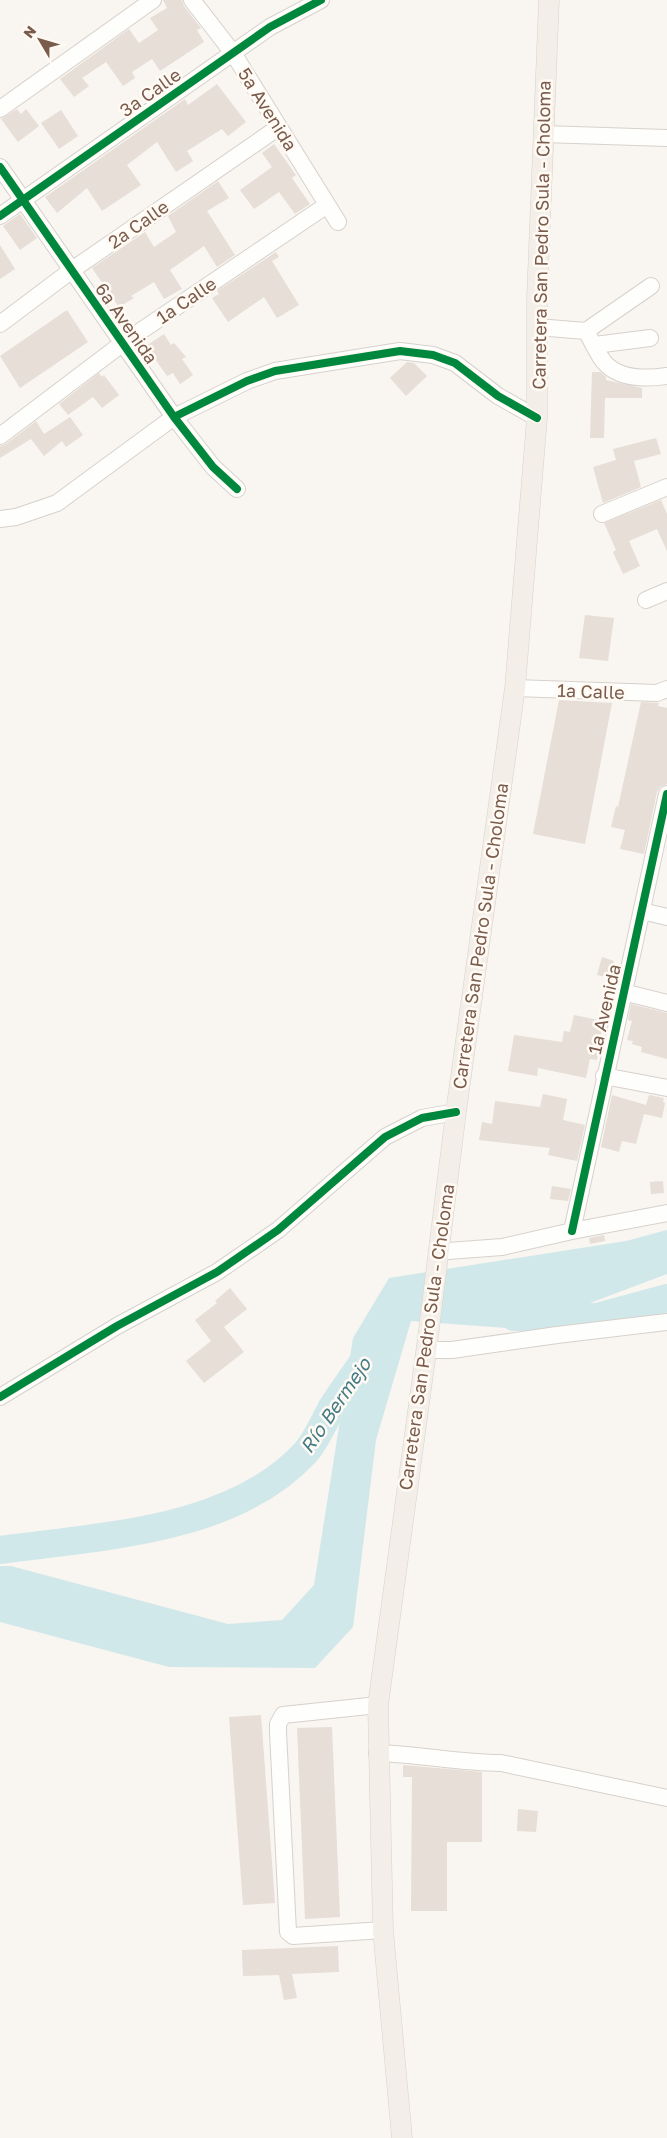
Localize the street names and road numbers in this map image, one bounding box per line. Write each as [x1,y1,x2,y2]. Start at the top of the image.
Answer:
street label: 3a Calle [115,63,185,121]
street label: 5a Avenida [234,64,302,154]
street label: Carretera San Pedro Sula - Choloma [527,80,555,390]
street label: 2a Calle [103,195,173,253]
street label: 1a Calle [152,272,220,328]
street label: 6a Avenida [91,278,163,368]
street label: 1a Calle [557,679,625,703]
street label: Carretera San Pedro Sula - Choloma [448,781,512,1091]
street label: 1a Avenida [583,962,625,1056]
street label: Carretera San Pedro Sula - Choloma [394,1182,458,1492]

